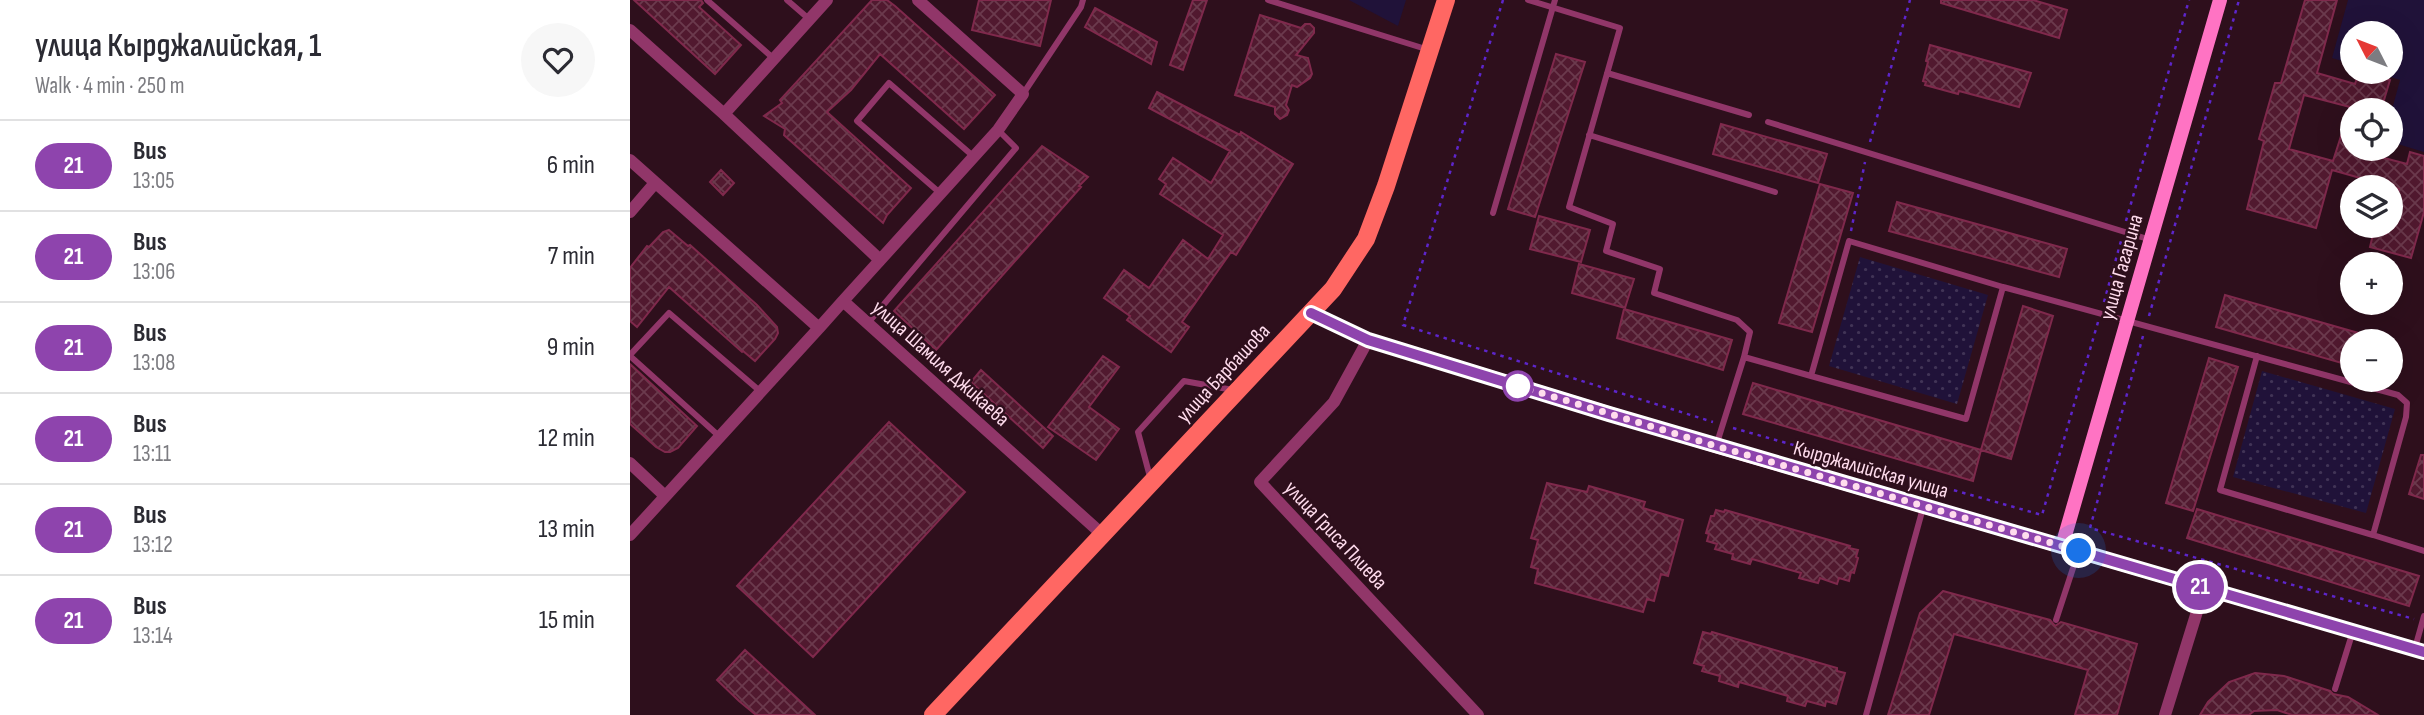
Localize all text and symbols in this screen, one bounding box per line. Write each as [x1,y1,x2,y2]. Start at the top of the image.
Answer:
north arrow [2340,21,2403,84]
map controls [2340,21,2403,392]
button: heart [521,23,595,97]
text: улица Кырджалийская, 1 [35,26,321,66]
text: Walk · 4 min · 250 m [35,72,185,100]
button: locate [2340,98,2403,161]
text: Bus [133,136,167,167]
text: 6 min [547,150,595,181]
text: 21 [64,151,83,180]
text: 13:05 [133,167,175,195]
button: layers [2340,175,2403,238]
street label: улица Гагарина [2094,211,2148,323]
text: Bus [133,227,167,258]
text: 7 min [548,241,595,272]
text: 21 [64,242,83,271]
button: + [2340,252,2403,315]
text: 13:06 [133,258,175,286]
street label: улица Шамиля Джикаева [867,295,1015,432]
text: Bus [133,318,167,349]
street label: улица Барбашова [1171,319,1275,428]
button: − [2340,329,2403,392]
text: 9 min [547,332,595,363]
text: 21 [64,333,83,362]
text: 13:08 [133,349,175,377]
unlabelled marker [1503,371,1533,401]
text: Bus [133,409,167,440]
text: 12 min [538,423,595,454]
text: 21 [64,424,83,453]
street label: Кырджалийская улица [1791,435,1951,504]
text: 13:11 [133,440,171,468]
street label: улица Гриса Плиева [1279,476,1392,595]
text: Bus [133,500,167,531]
text: 13 min [538,514,595,545]
text: 21 [64,515,83,544]
text: 13:12 [133,531,173,559]
your location [2061,533,2096,568]
line badge: 21 [2168,564,2232,610]
text: 21 [2190,572,2210,601]
text: Bus [133,591,167,622]
text: 15 min [539,605,595,636]
text: 21 [64,606,83,635]
text: 13:14 [133,622,173,650]

